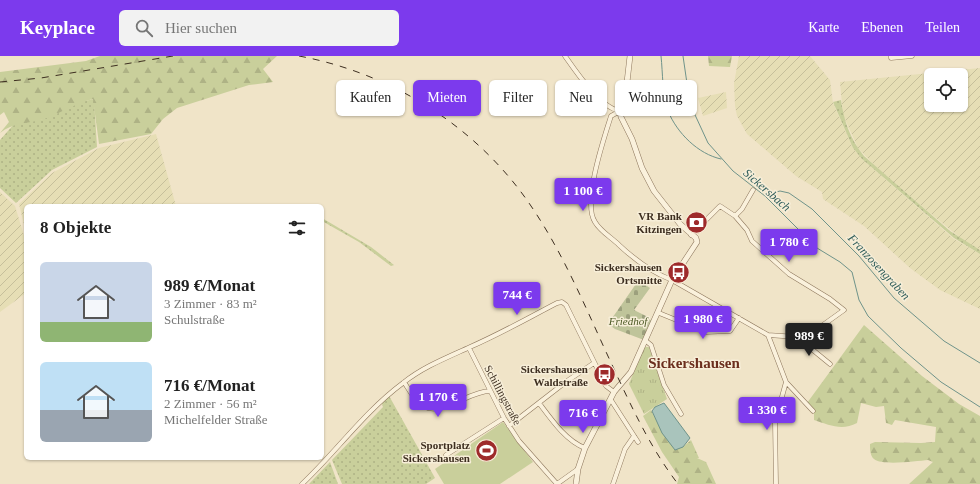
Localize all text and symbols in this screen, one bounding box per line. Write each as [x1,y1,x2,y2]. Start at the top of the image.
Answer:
search box [119,10,399,46]
text: Keyplace [20,17,95,38]
icon: search [133,17,155,39]
text: Hier suchen [165,20,237,36]
text: Karte [808,20,839,35]
text: Ebenen [861,20,903,35]
text: Teilen [925,20,960,35]
map controls [924,68,968,112]
button: locate [924,68,968,112]
chip: Kaufen [336,80,405,116]
chip: Mieten [413,80,481,116]
chip: Filter [489,80,547,116]
chip: Neu [555,80,607,116]
chip: Wohnung [615,80,697,116]
water label: Sickersbach [741,166,793,214]
pin: 1 100 € [546,178,620,212]
text: 1 100 € [564,183,603,198]
bank icon: VR Bank Kitzingen [684,209,710,235]
place label: VR Bank Kitzingen [636,210,683,235]
icon: filters [286,217,308,239]
text: 8 Objekte [40,218,111,237]
pin: 1 780 € [752,229,826,263]
water label: Franzosengraben [844,231,913,303]
text: 1 780 € [770,234,809,249]
bus stop icon: Sickershausen Ortsmitte [665,260,691,286]
place label: Sickershausen Ortsmitte [595,261,662,286]
text: 989 €/Monat [164,276,255,295]
icon: home [72,278,120,326]
pin: 744 € [489,282,545,316]
text: 744 € [502,287,532,302]
text: 3 Zimmer · 83 m² [164,296,257,311]
pin: 1 980 € [666,306,740,340]
text: 1 980 € [684,311,723,326]
text: Schulstraße [164,312,225,327]
park label: Friedhof [608,315,649,327]
pin: 989 € [781,323,837,357]
text: 989 € [794,328,824,343]
district label: Sickershausen [648,355,740,371]
bus stop icon: Sickershausen Waldstraße [591,362,617,388]
street label: Schillingstraße [482,363,524,427]
place label: Sickershausen Waldstraße [521,363,588,388]
text: 716 €/Monat [164,376,255,395]
icon: home [72,378,120,426]
pin: 1 170 € [401,384,475,418]
text: 1 170 € [419,389,458,404]
text: 2 Zimmer · 56 m² [164,396,257,411]
pin: 1 330 € [730,397,804,431]
pin: 716 € [555,400,611,434]
text: 1 330 € [748,402,787,417]
text: 716 € [568,405,598,420]
text: Michelfelder Straße [164,412,268,427]
sports icon: Sportplatz Sickershausen [473,438,499,464]
place label: Sportplatz Sickershausen [403,439,470,464]

